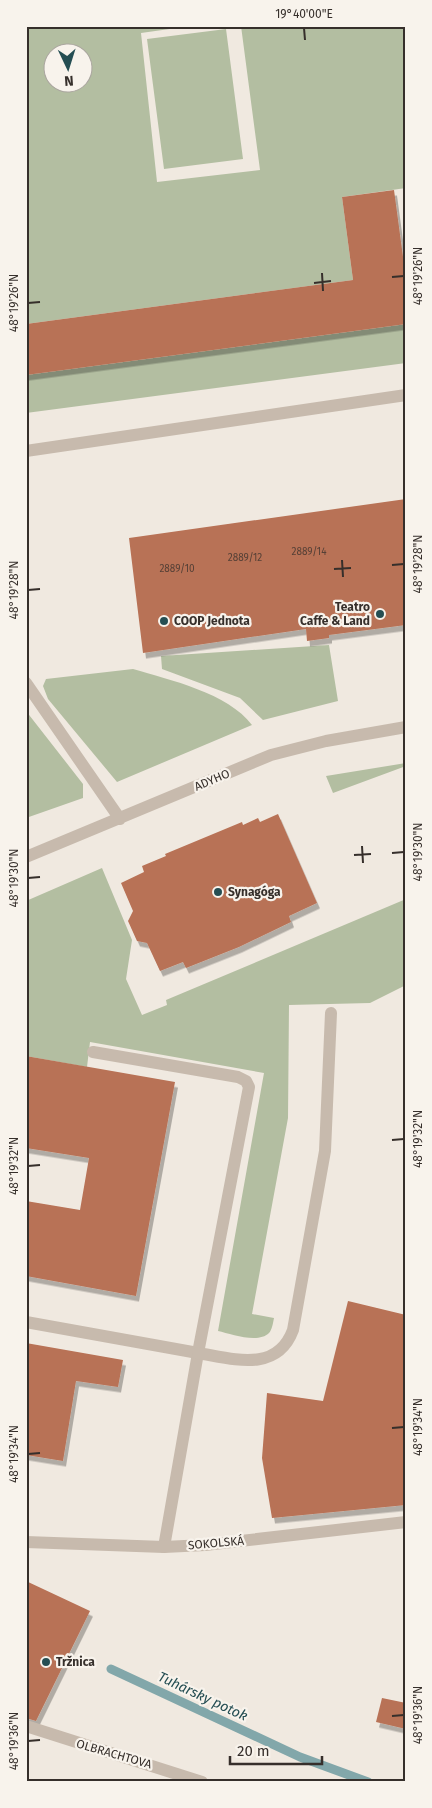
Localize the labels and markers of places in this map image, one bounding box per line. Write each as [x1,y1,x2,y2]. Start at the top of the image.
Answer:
place label: Teatro Caffe & Land [300,600,370,628]
marker: Teatro Caffe & Land [374,608,386,620]
place label: COOP Jednota [174,614,250,628]
marker: COOP Jednota [158,615,170,627]
place label: Synagóga [228,885,281,899]
marker: Synagóga [212,886,224,898]
place label: Tržnica [56,1655,95,1669]
marker: Tržnica [40,1656,52,1668]

